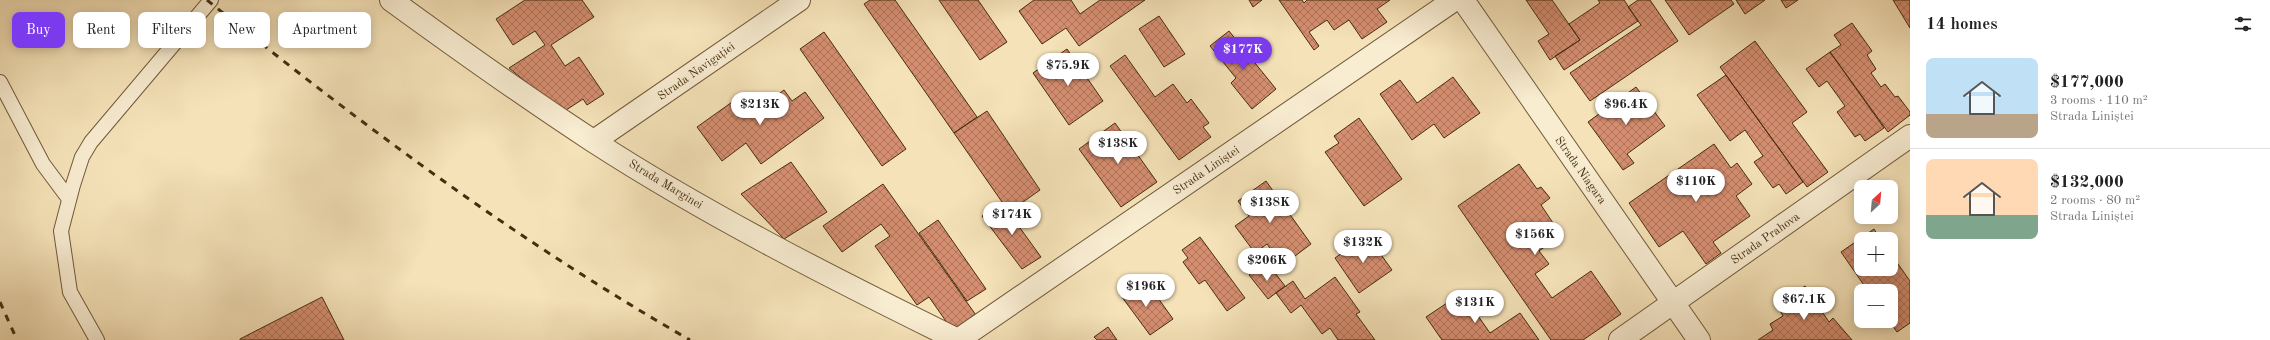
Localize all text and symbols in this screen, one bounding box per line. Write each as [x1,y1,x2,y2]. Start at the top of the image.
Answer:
chip: Buy [12,12,65,48]
chip: Rent [73,12,130,48]
chip: Filters [138,12,206,48]
chip: New [214,12,270,48]
chip: Apartment [278,12,371,48]
icon: filters [2232,13,2254,35]
text: 14 homes [1926,16,1998,33]
pin: $177K [1215,37,1271,71]
street label: Strada Navigației [656,41,737,103]
text: $177K [1223,43,1263,56]
pin: $75.9K [1035,53,1101,87]
text: $75.9K [1046,59,1090,72]
icon: home [1958,74,2006,122]
text: $177,000 [2050,74,2124,91]
pin: $213K [732,92,788,126]
pin: $96.4K [1593,92,1659,126]
text: 3 rooms · 110 m² [2050,94,2148,107]
text: $213K [740,98,780,111]
text: $96.4K [1604,98,1648,111]
text: Strada Liniștei [2050,110,2134,123]
pin: $138K [1090,131,1146,165]
street label: Strada Niagara [1552,134,1608,207]
text: $138K [1098,137,1138,150]
street label: Strada Liniștei [1171,144,1242,197]
street label: Strada Marginei [626,158,705,212]
pin: $110K [1668,169,1724,203]
text: $132,000 [2050,174,2124,191]
text: $110K [1676,175,1716,188]
icon: home [1958,175,2006,223]
north arrow [1854,180,1898,224]
map controls [1854,180,1898,328]
pin: $138K [1242,190,1298,224]
text: 2 rooms · 80 m² [2050,194,2140,207]
text: $138K [1250,196,1290,209]
pin: $174K [984,202,1040,236]
text: $174K [992,208,1032,221]
text: Strada Liniștei [2050,210,2134,223]
street label: Strada Prahova [1729,211,1802,267]
pin: $156K [1507,222,1563,256]
text: $156K [1515,228,1555,241]
pin: $132K [1335,230,1391,264]
button: + [1854,232,1898,276]
text: $132K [1343,236,1383,249]
pin: $206K [1239,248,1295,282]
text: $206K [1247,254,1287,267]
pin: $196K [1118,274,1174,308]
text: $196K [1126,280,1166,293]
button: − [1854,284,1898,328]
pin: $67.1K [1771,287,1837,321]
pin: $131K [1447,290,1503,324]
text: $67.1K [1782,293,1826,306]
text: $131K [1455,296,1495,309]

